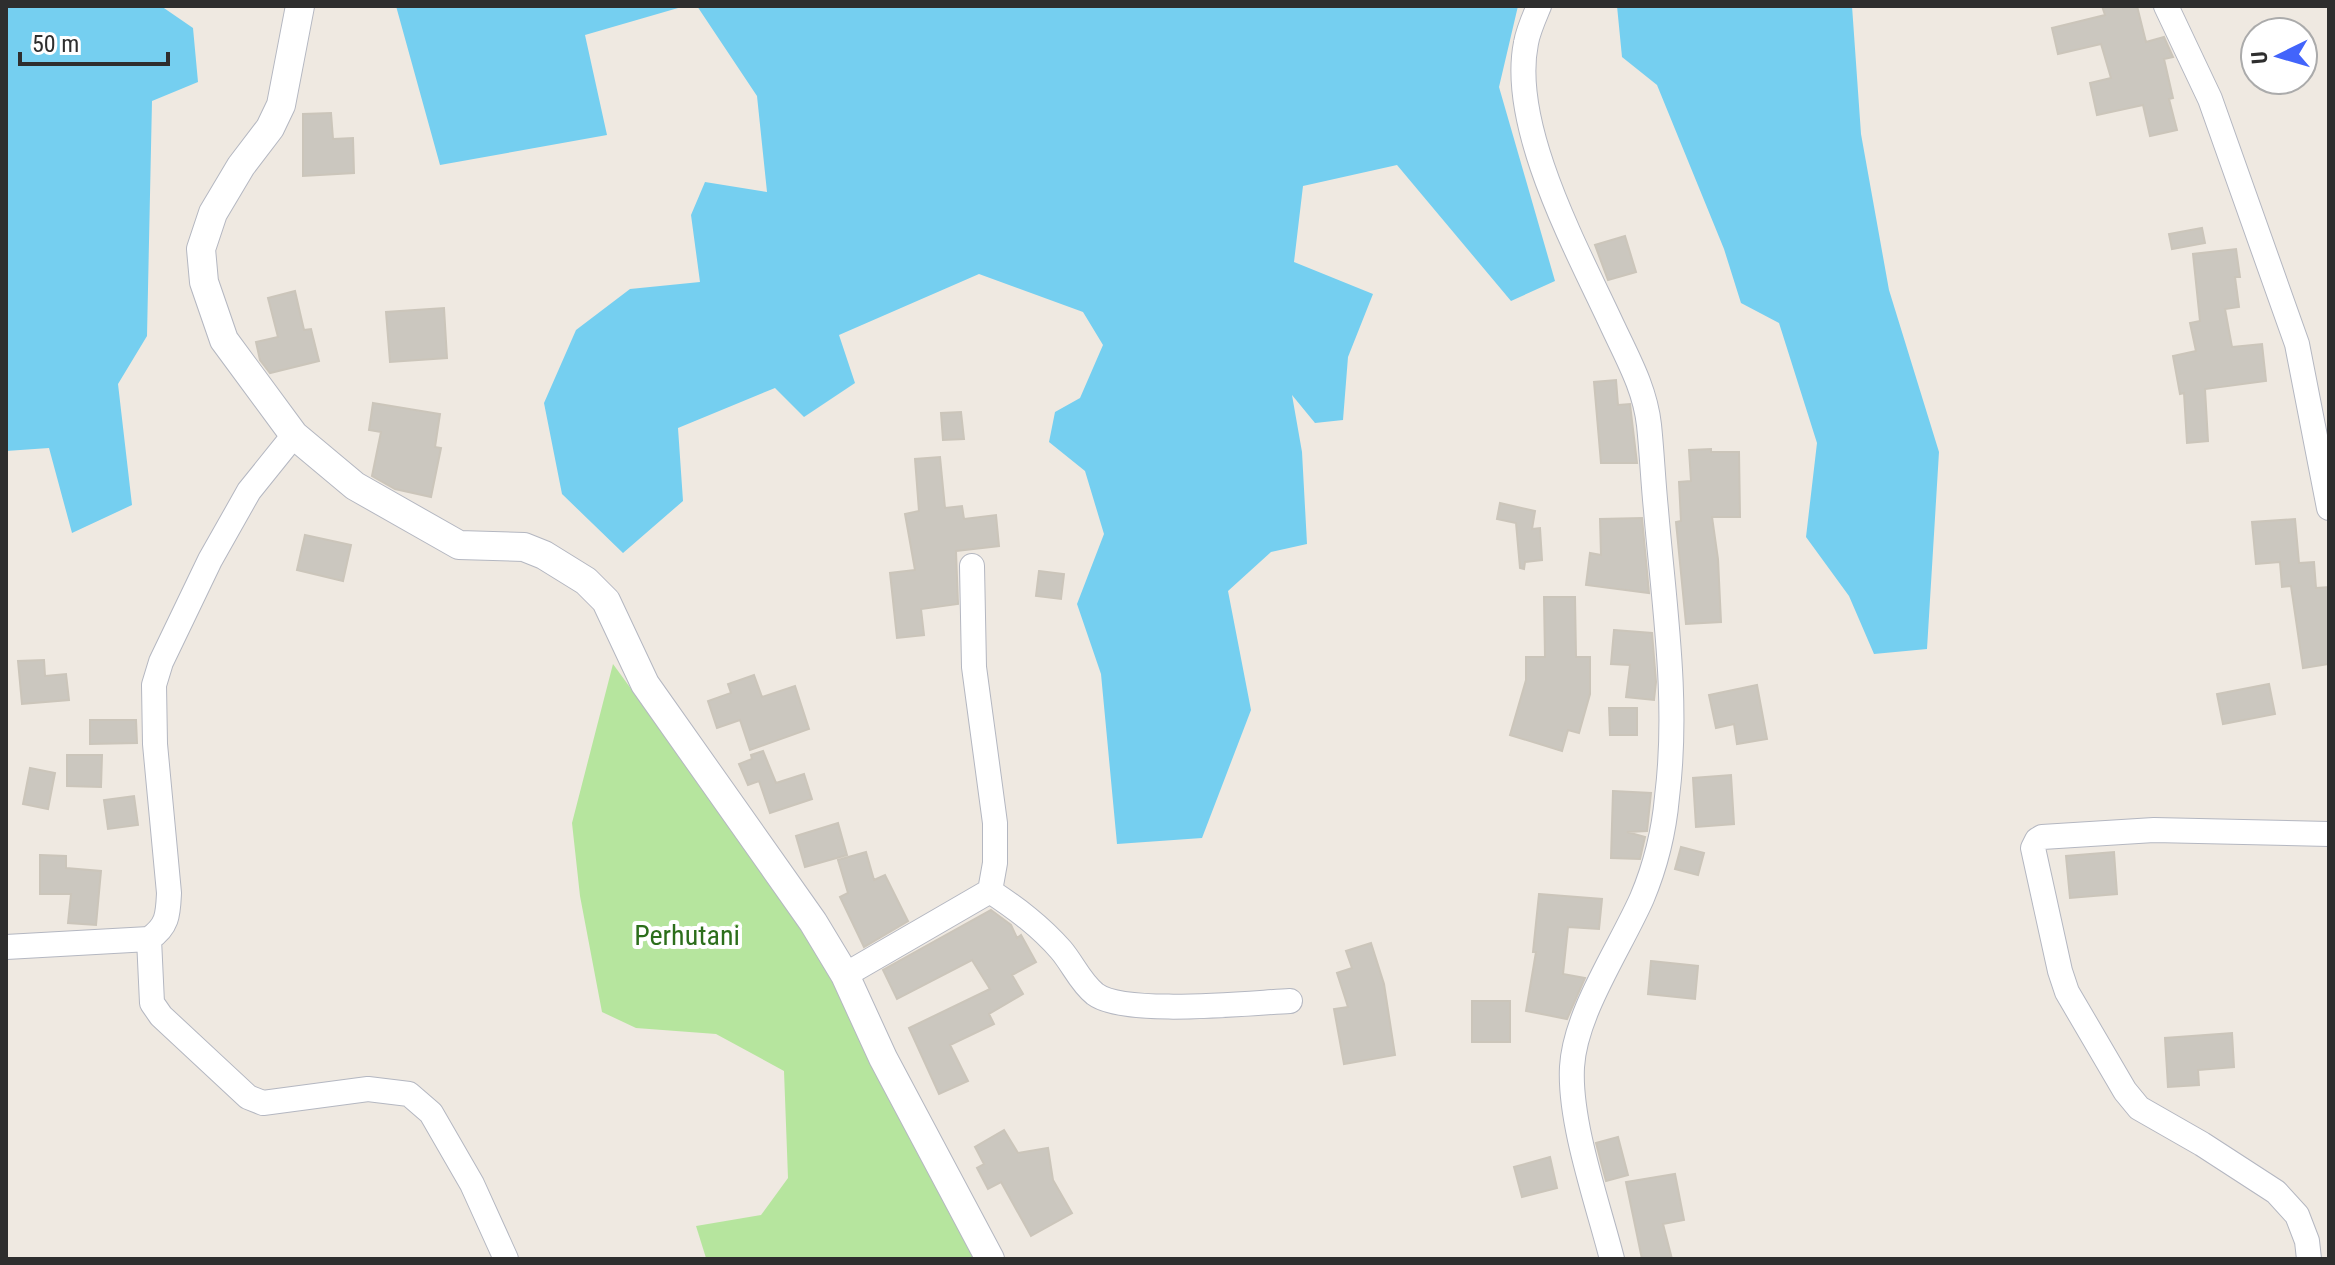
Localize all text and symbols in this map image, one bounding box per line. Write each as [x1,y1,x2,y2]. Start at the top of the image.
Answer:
scale bar [20,16,168,66]
north arrow [2239,16,2319,96]
text: 50 m [32,30,79,58]
text: U [2247,50,2273,65]
park label: Perhutani [634,919,740,952]

